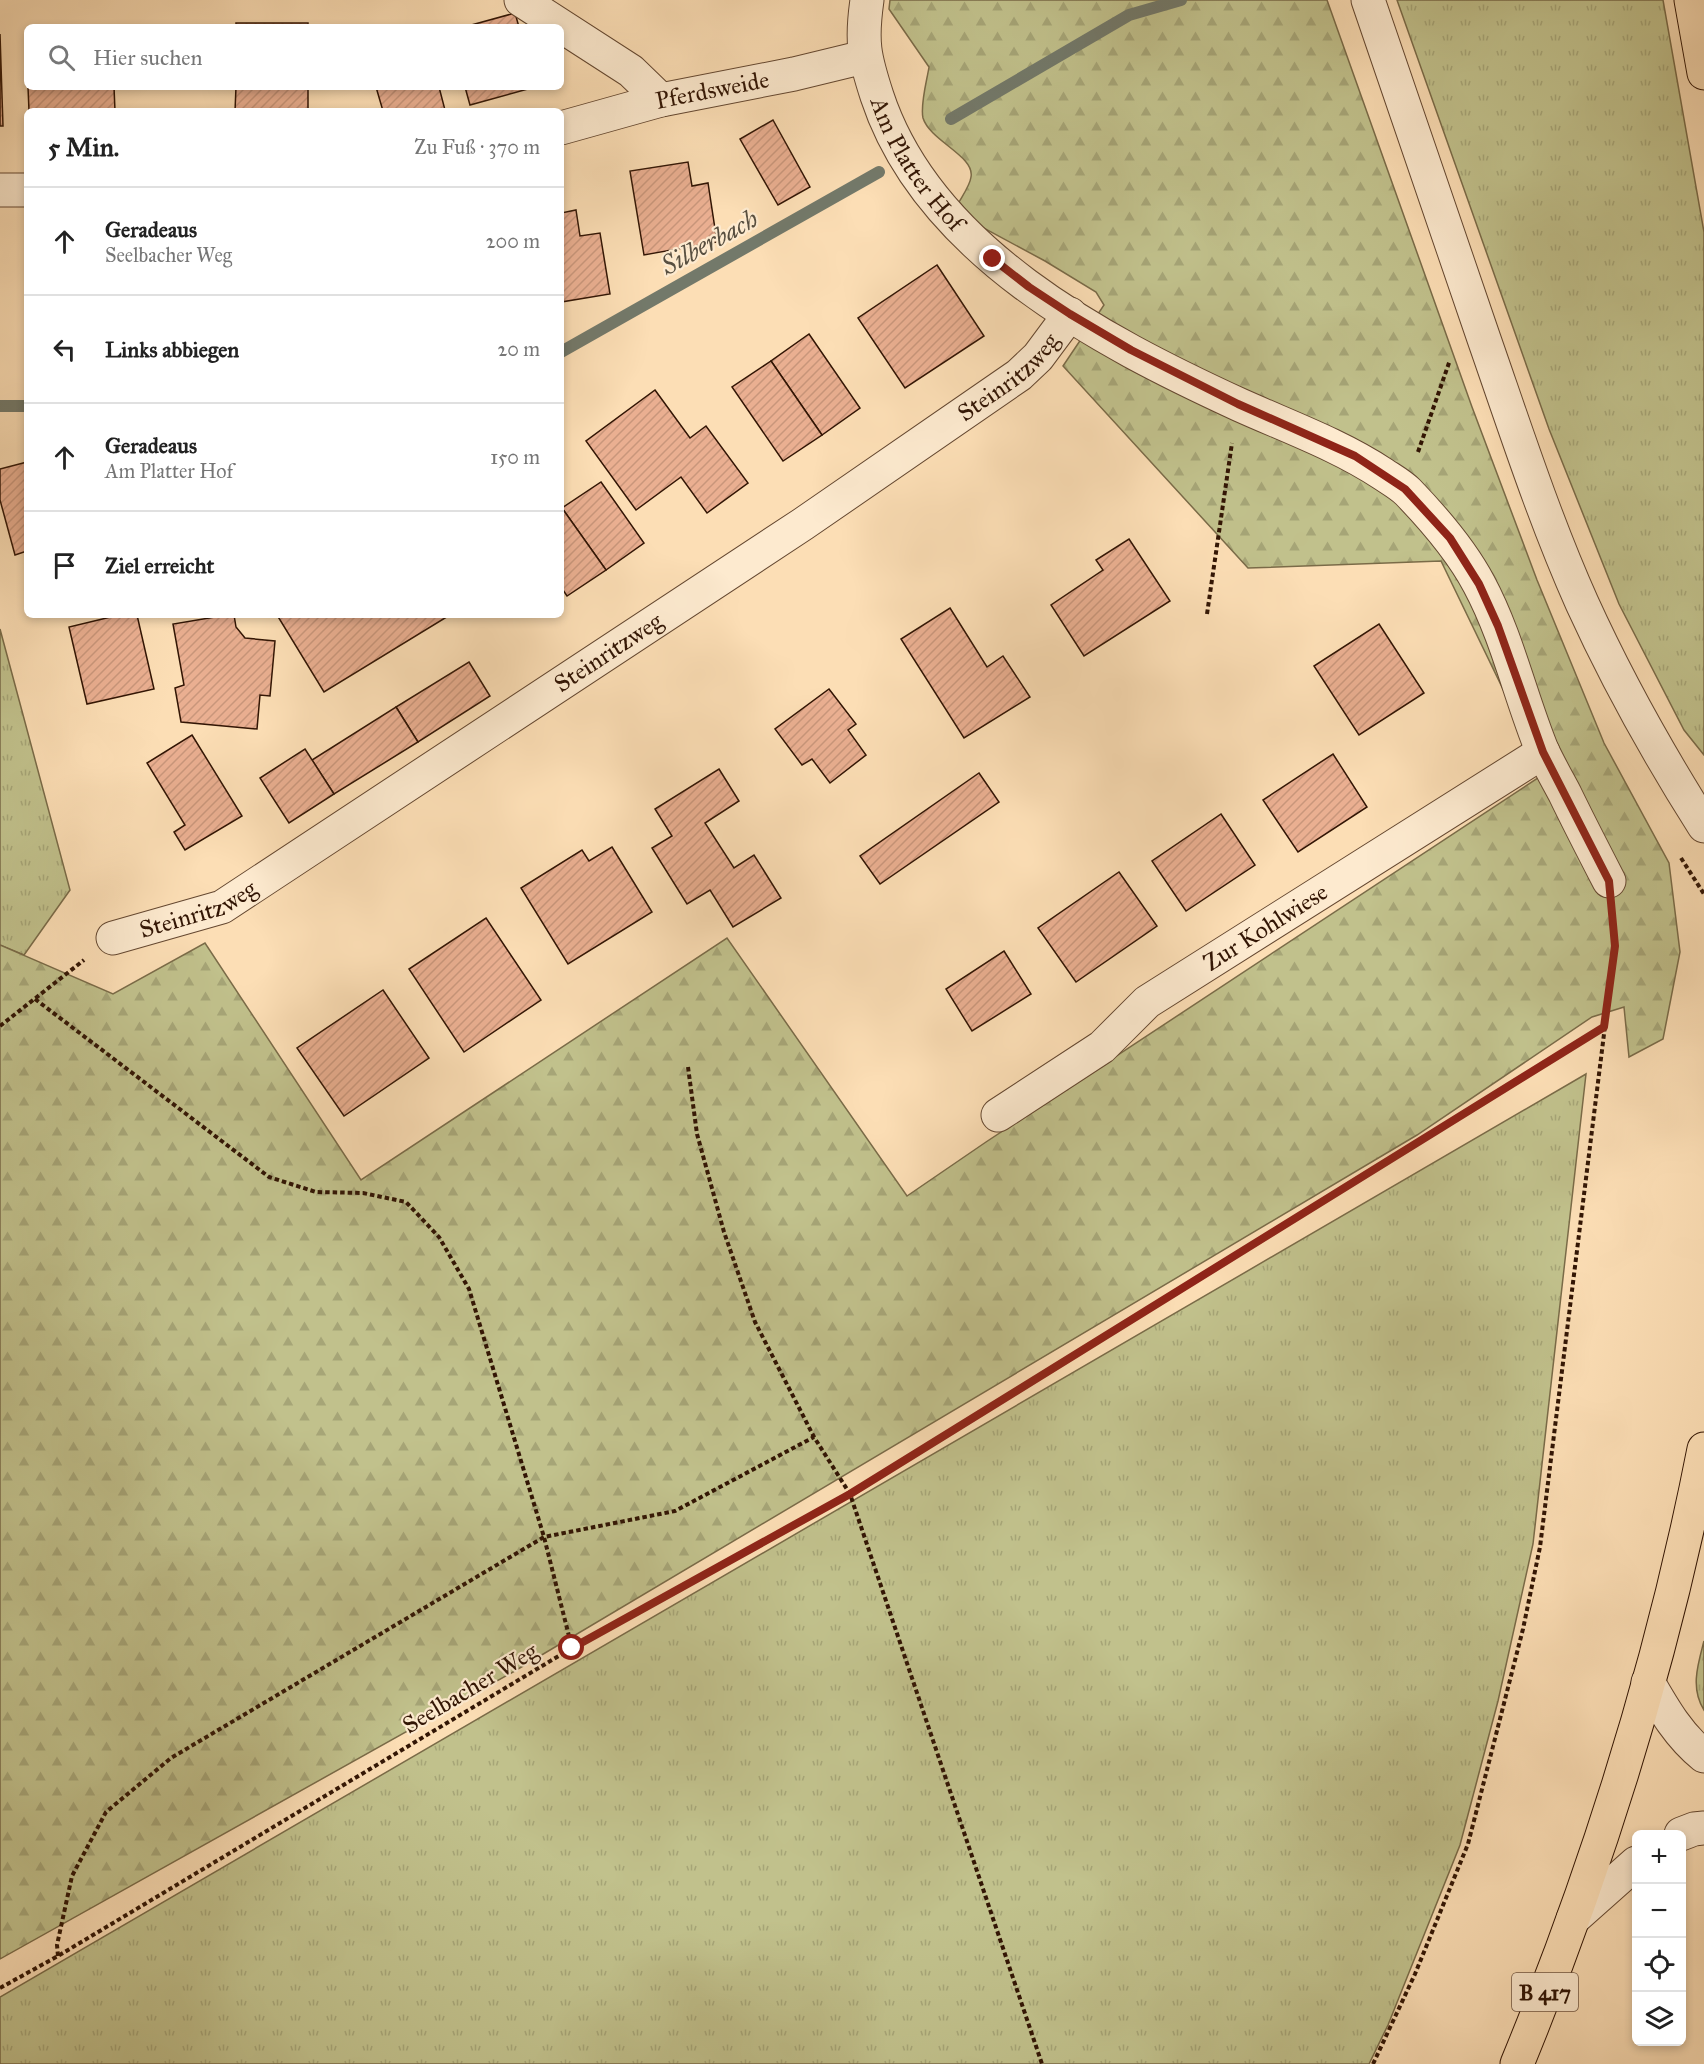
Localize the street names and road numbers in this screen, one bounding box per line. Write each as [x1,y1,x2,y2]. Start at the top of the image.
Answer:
street label: Pferdsweide [653,64,772,116]
street label: Am Platter Hof [863,92,973,240]
street label: Steinritzweg [952,326,1066,428]
street label: Steinritzweg [548,605,669,699]
street label: Steinritzweg [136,873,263,945]
street label: Zur Kohlwiese [1198,877,1333,978]
street label: Seelbacher Weg [397,1635,544,1740]
road number: B 417 [1512,1973,1578,2011]

